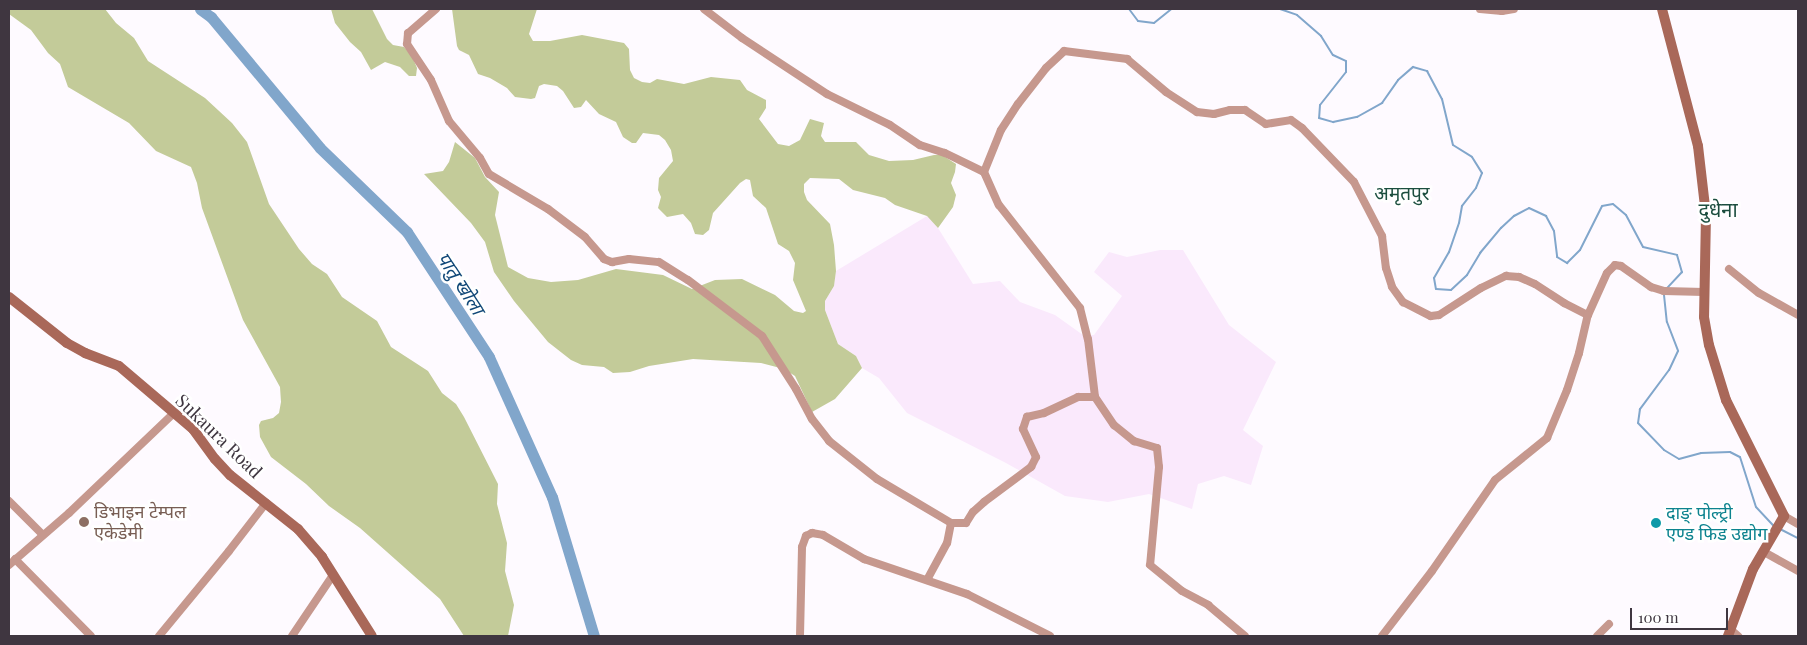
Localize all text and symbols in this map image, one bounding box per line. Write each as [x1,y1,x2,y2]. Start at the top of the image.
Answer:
district label: अमृतपुर [1374,182,1430,204]
district label: दुधेना [1698,196,1738,220]
water label: पातु खोला [432,248,490,318]
street label: Sukaura Road [171,389,267,483]
place label: डिभाइन टेम्पल एकेडेमी [94,501,186,544]
place label: दाङ् पोल्ट्री एण्ड फिड उद्योग [1666,502,1767,544]
marker: डिभाइन टेम्पल एकेडेमी [78,516,90,528]
marker: दाङ् पोल्ट्री एण्ड फिड उद्योग [1650,517,1662,529]
scale bar [1632,598,1730,630]
text: 100 m [1638,607,1679,627]

